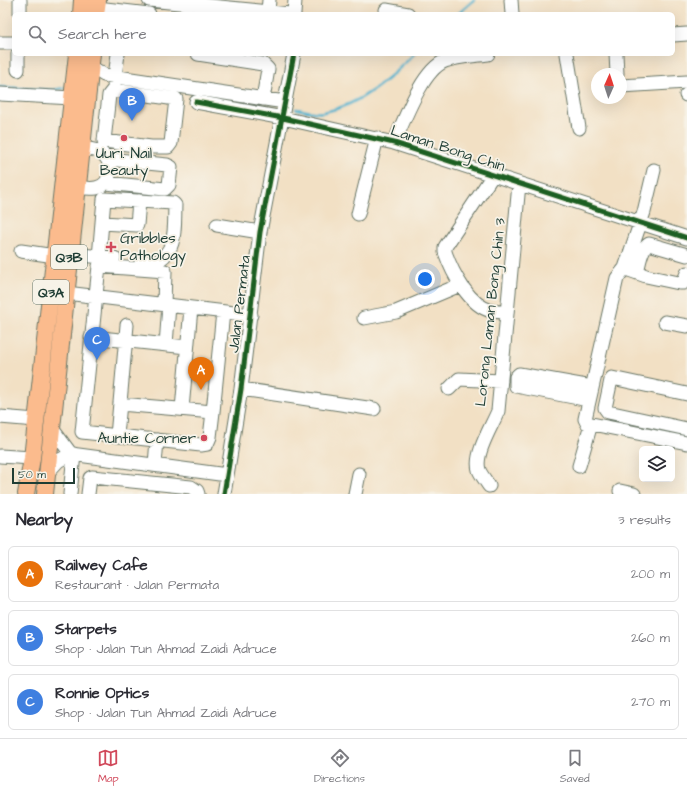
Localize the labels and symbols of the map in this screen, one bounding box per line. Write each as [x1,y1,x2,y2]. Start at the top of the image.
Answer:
north arrow [591,68,627,104]
pin: B [119,88,145,121]
street label: Laman Bong Chin [388,120,508,178]
marker: Uuri. Nail Beauty [119,133,129,143]
place label: Uuri. Nail Beauty [96,143,152,182]
street label: Lorong Laman Bong Chin 3 [470,216,512,407]
place label: Gribbles Pathology [120,228,186,267]
marker: Gribbles Pathology [105,241,117,253]
road number: Q3B [51,245,87,269]
street label: Jalan Permata [223,254,256,354]
your location [415,269,435,289]
road number: Q3A [33,280,69,304]
pin: C [84,327,110,360]
pin: A [188,357,214,390]
place label: Auntie Corner [98,428,196,449]
marker: Auntie Corner [199,433,209,443]
scale bar [12,466,75,485]

